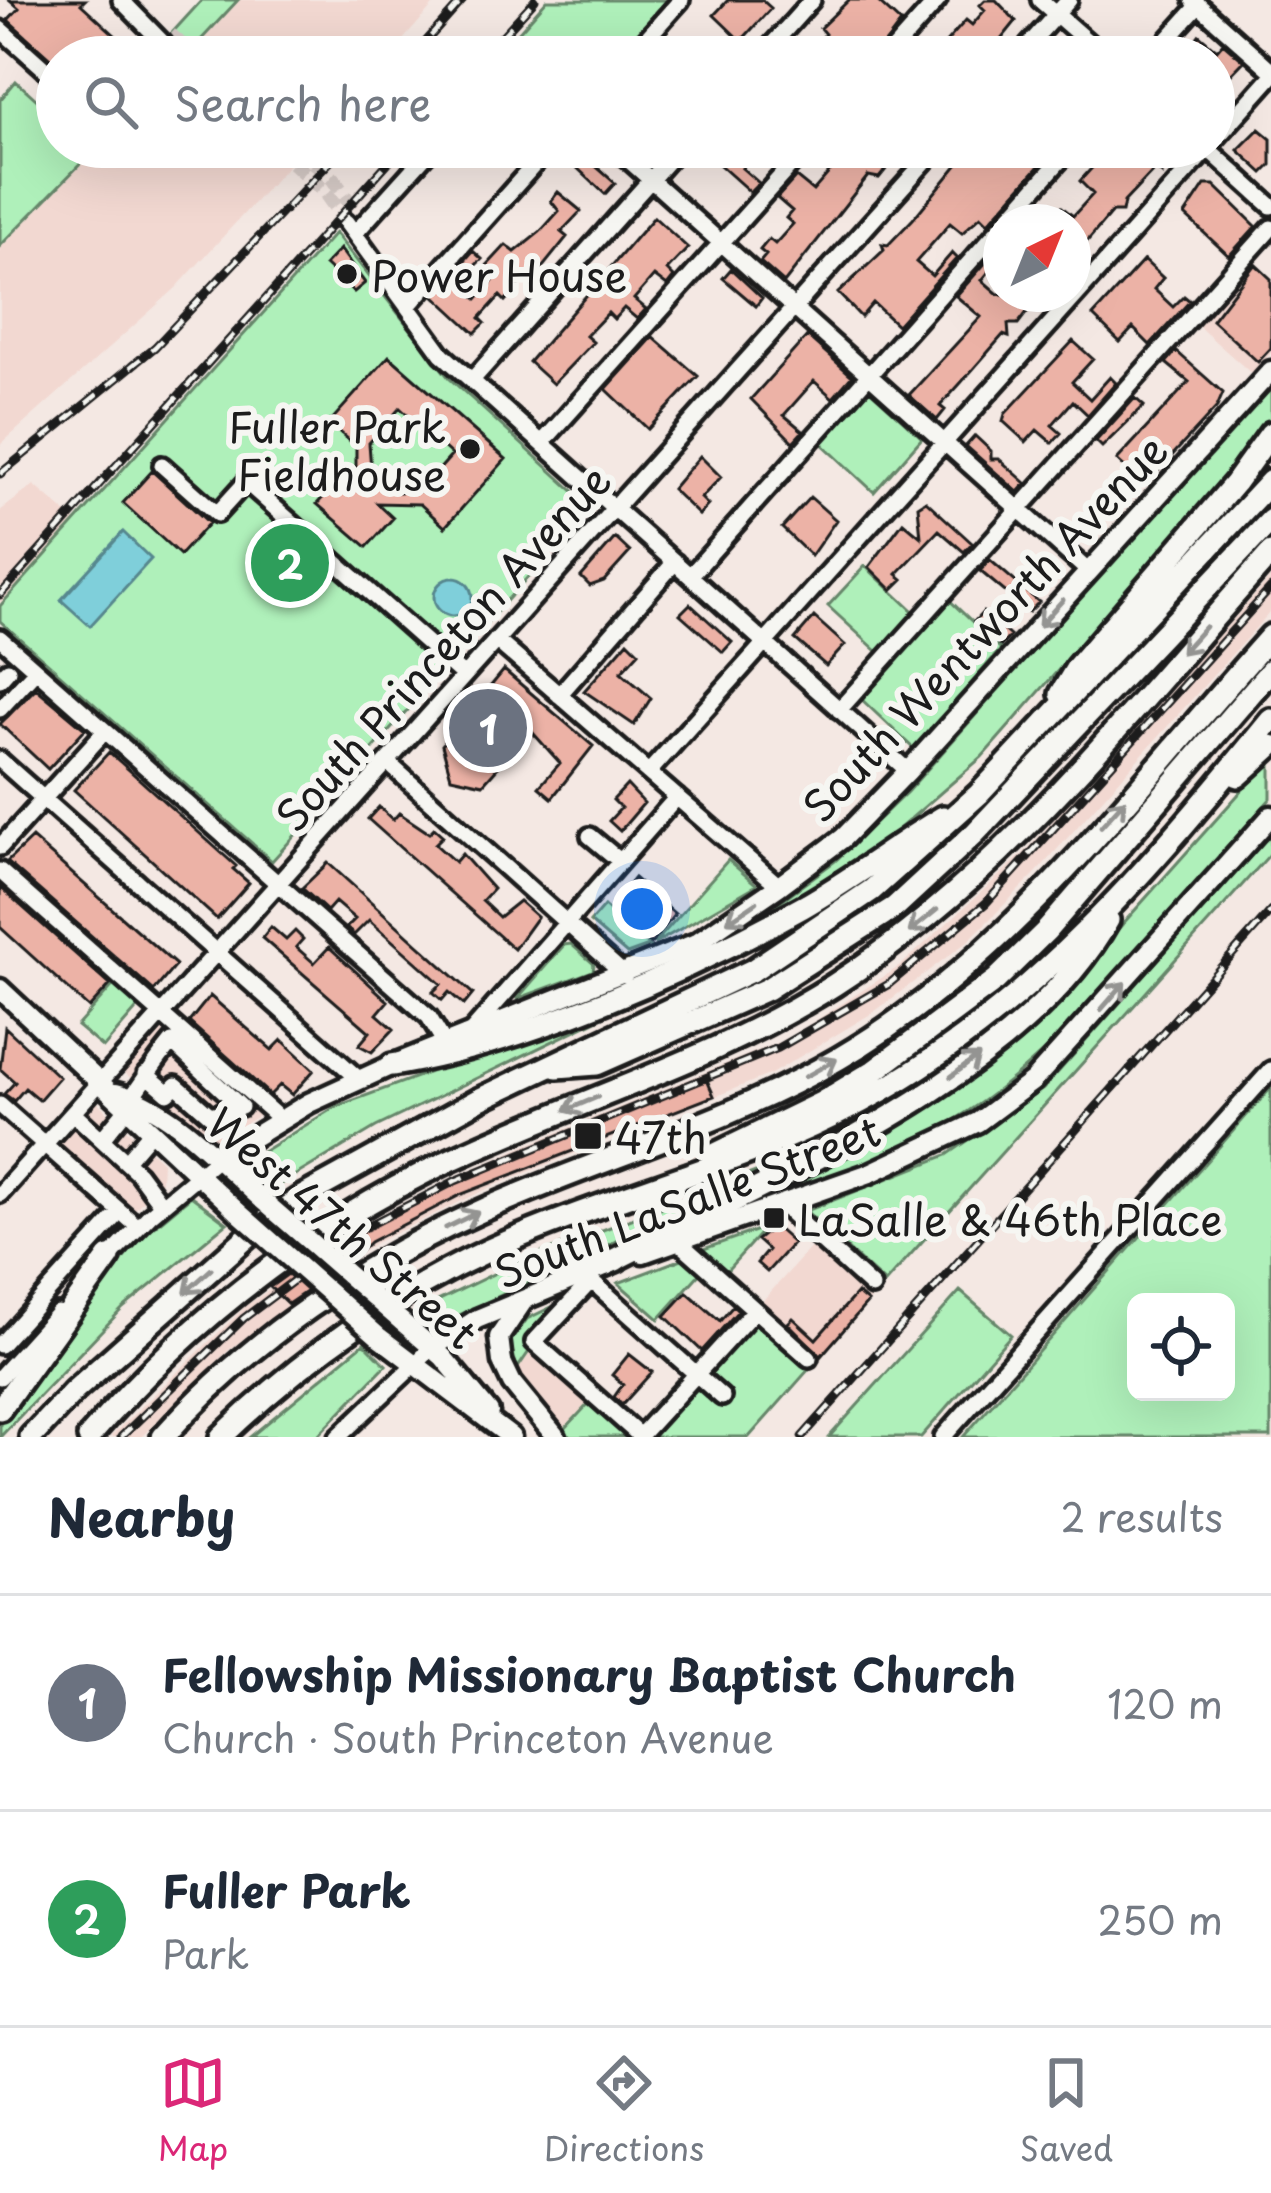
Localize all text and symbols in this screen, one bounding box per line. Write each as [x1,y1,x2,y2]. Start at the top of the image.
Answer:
search box [36,36,1235,168]
text: Search here [174,68,431,136]
icon: search [78,69,144,135]
north arrow [983,204,1091,312]
place label: Power House [371,243,627,306]
marker: Power House [334,261,360,287]
place label: Fuller Park Fieldhouse [228,394,446,505]
street label: South Wentworth Avenue [787,419,1181,835]
marker: Fuller Park Fieldhouse [457,436,483,462]
street label: South Princeton Avenue [260,450,624,844]
pin: 2 [251,518,329,608]
one-way arrow [1038,598,1066,628]
one-way arrow [1180,625,1207,655]
pin: 1 [449,683,527,773]
one-way arrow [1099,798,1126,829]
your location [612,879,672,939]
one-way arrow [725,899,759,924]
one-way arrow [908,907,939,934]
one-way arrow [1099,981,1126,1011]
one-way arrow [948,1053,981,1079]
one-way arrow [802,1056,837,1080]
street label: West 47th Street [194,1091,492,1363]
one-way arrow [563,1095,600,1116]
street label: South LaSalle Street [485,1097,889,1303]
place label: 47th [615,1105,707,1168]
marker: 47th [572,1120,604,1152]
place label: LaSalle & 46th Place [798,1187,1223,1250]
marker: LaSalle & 46th Place [761,1205,787,1231]
one-way arrow [443,1208,479,1230]
one-way arrow [183,1267,214,1294]
map controls [1127,1293,1235,1401]
button: locate [1127,1293,1235,1401]
text: Nearby [48,1477,235,1554]
text: 2 results [1061,1486,1223,1545]
text: Fellowship Missionary Baptist Church [162,1639,1016,1707]
text: 1 [78,1673,96,1732]
text: 120 m [1107,1673,1223,1732]
text: Church · South Princeton Avenue [162,1707,774,1766]
text: Fuller Park [162,1855,411,1923]
text: 2 [73,1889,101,1948]
text: 250 m [1098,1889,1223,1948]
text: Park [162,1923,249,1982]
tab: Map [158,2050,228,2172]
tab: Directions [544,2050,704,2172]
tab: Saved [1020,2050,1113,2172]

